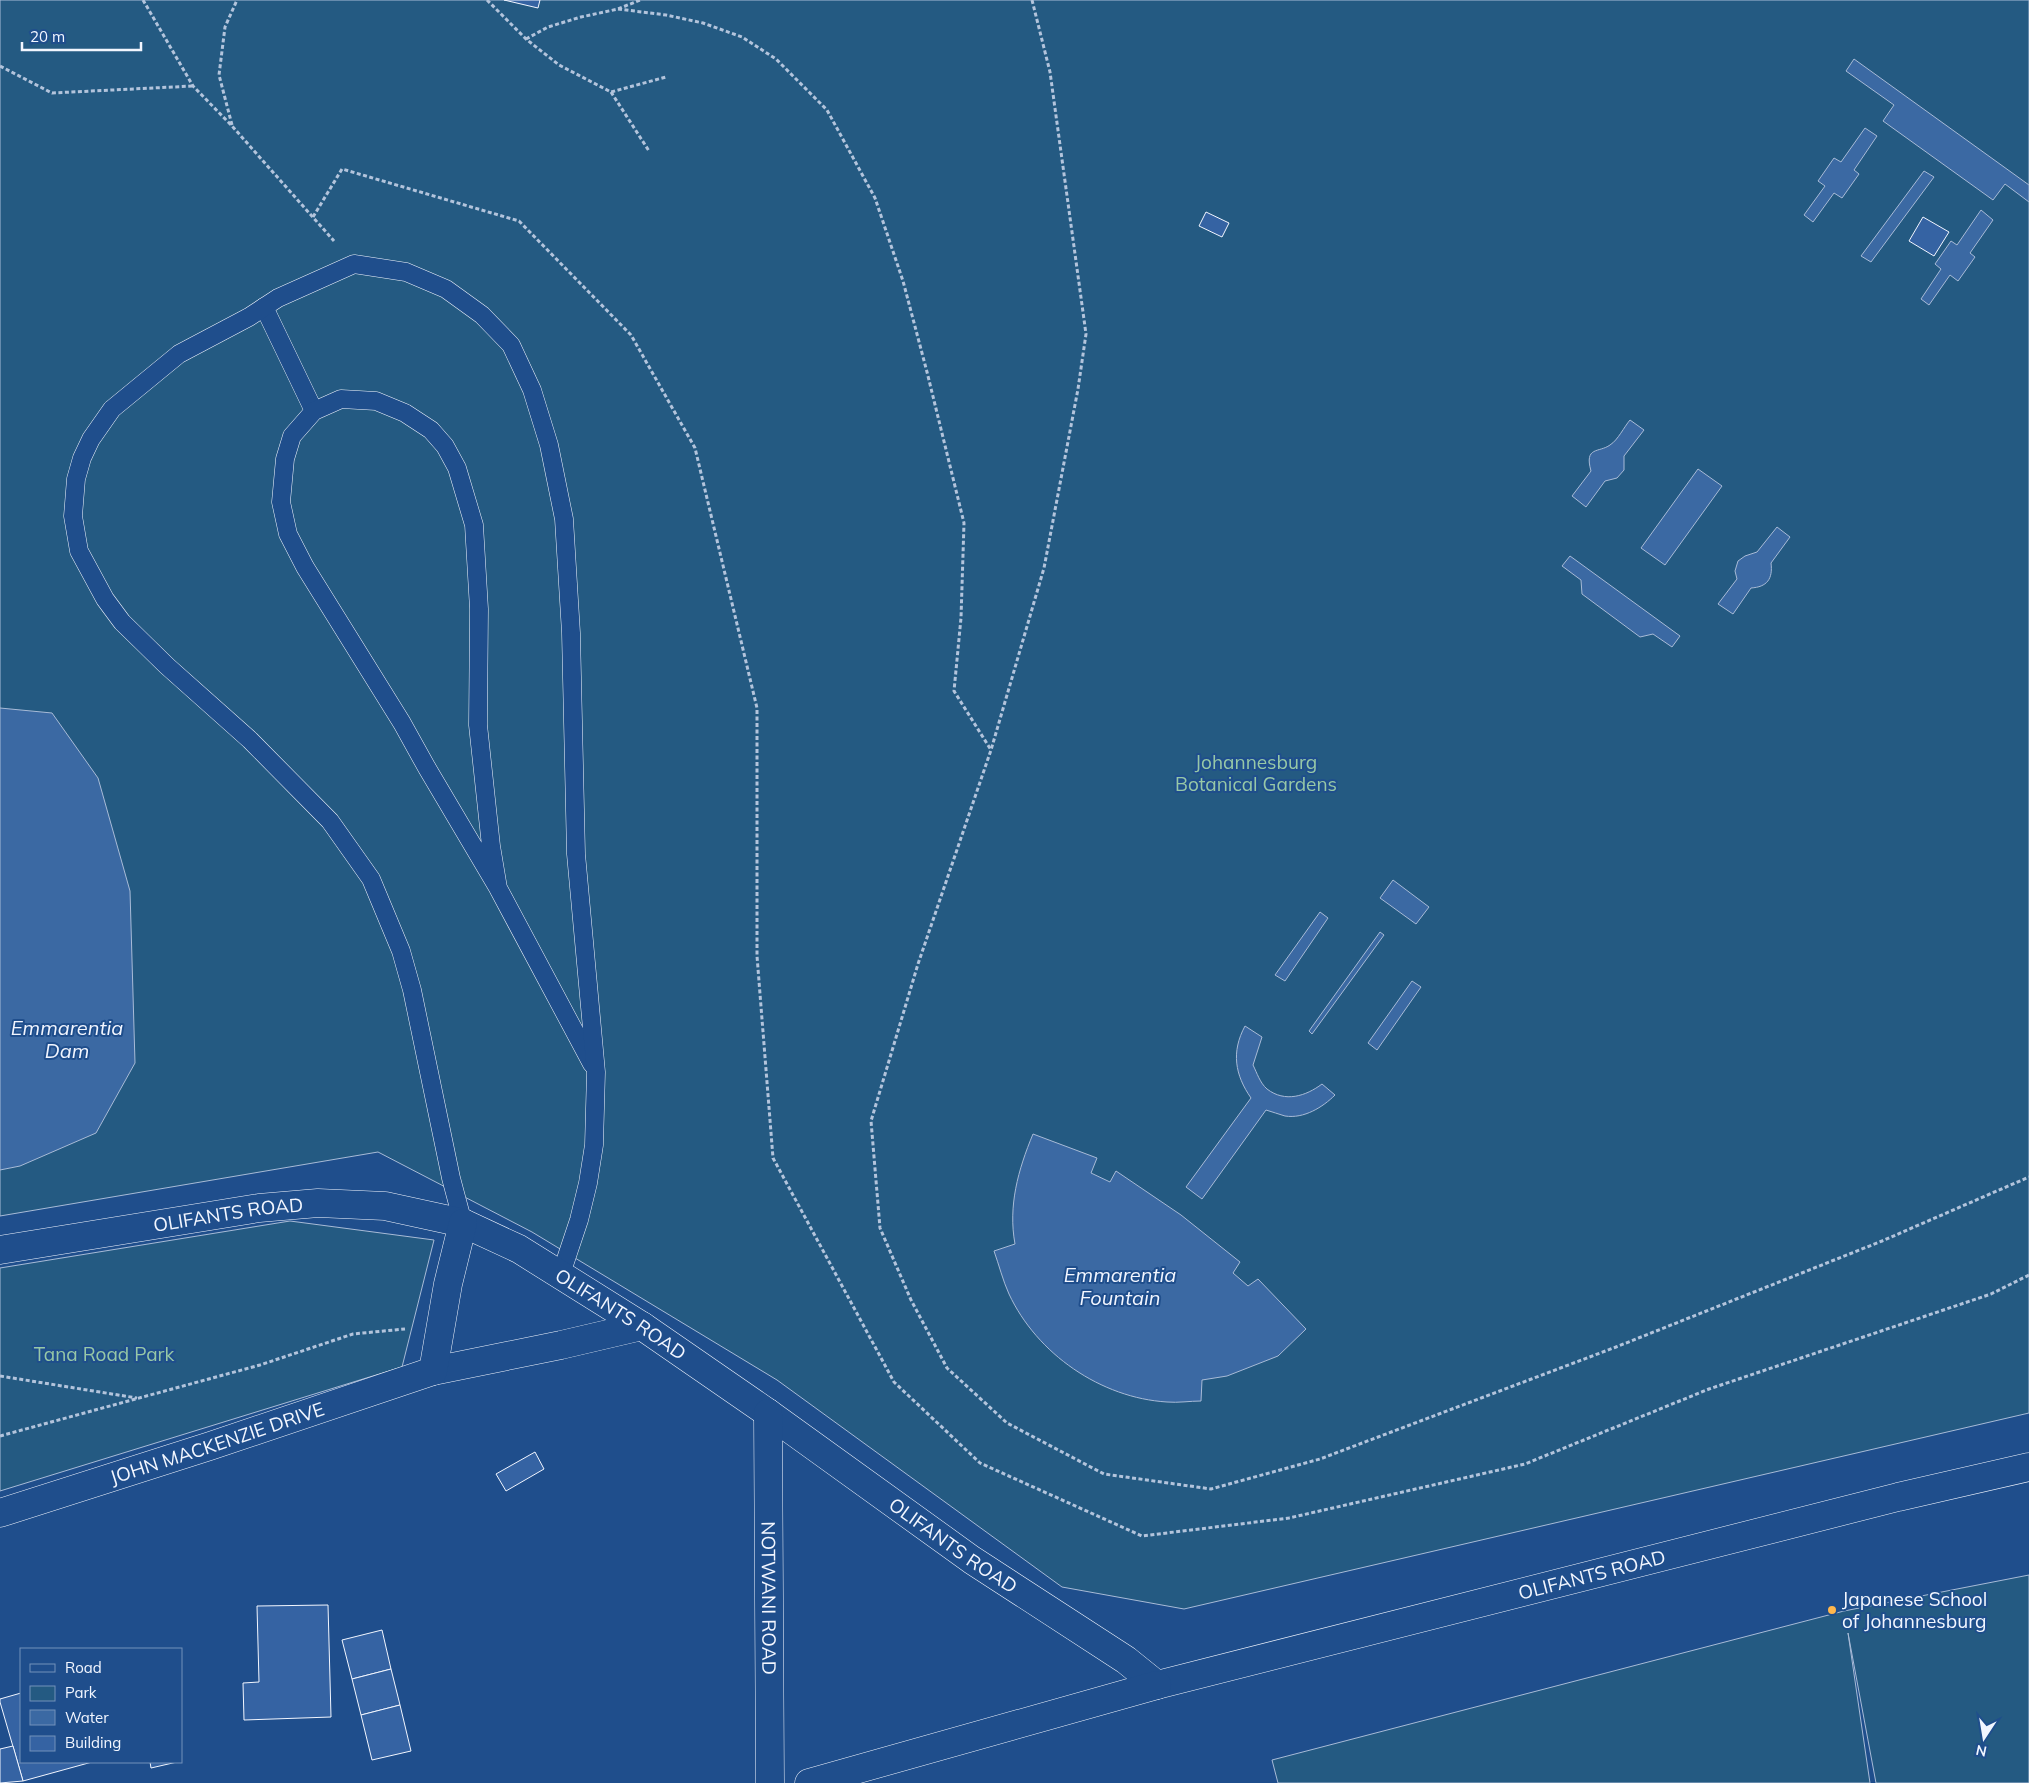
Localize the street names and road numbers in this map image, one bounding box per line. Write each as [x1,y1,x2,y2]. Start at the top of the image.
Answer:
street label: OLIFANTS ROAD [151,1192,304,1237]
street label: OLIFANTS ROAD [551,1263,691,1365]
street label: JOHN MACKENZIE DRIVE [107,1396,327,1489]
street label: OLIFANTS ROAD [884,1492,1022,1598]
street label: NOTWANI ROAD [757,1521,781,1675]
street label: OLIFANTS ROAD [1516,1544,1668,1605]

